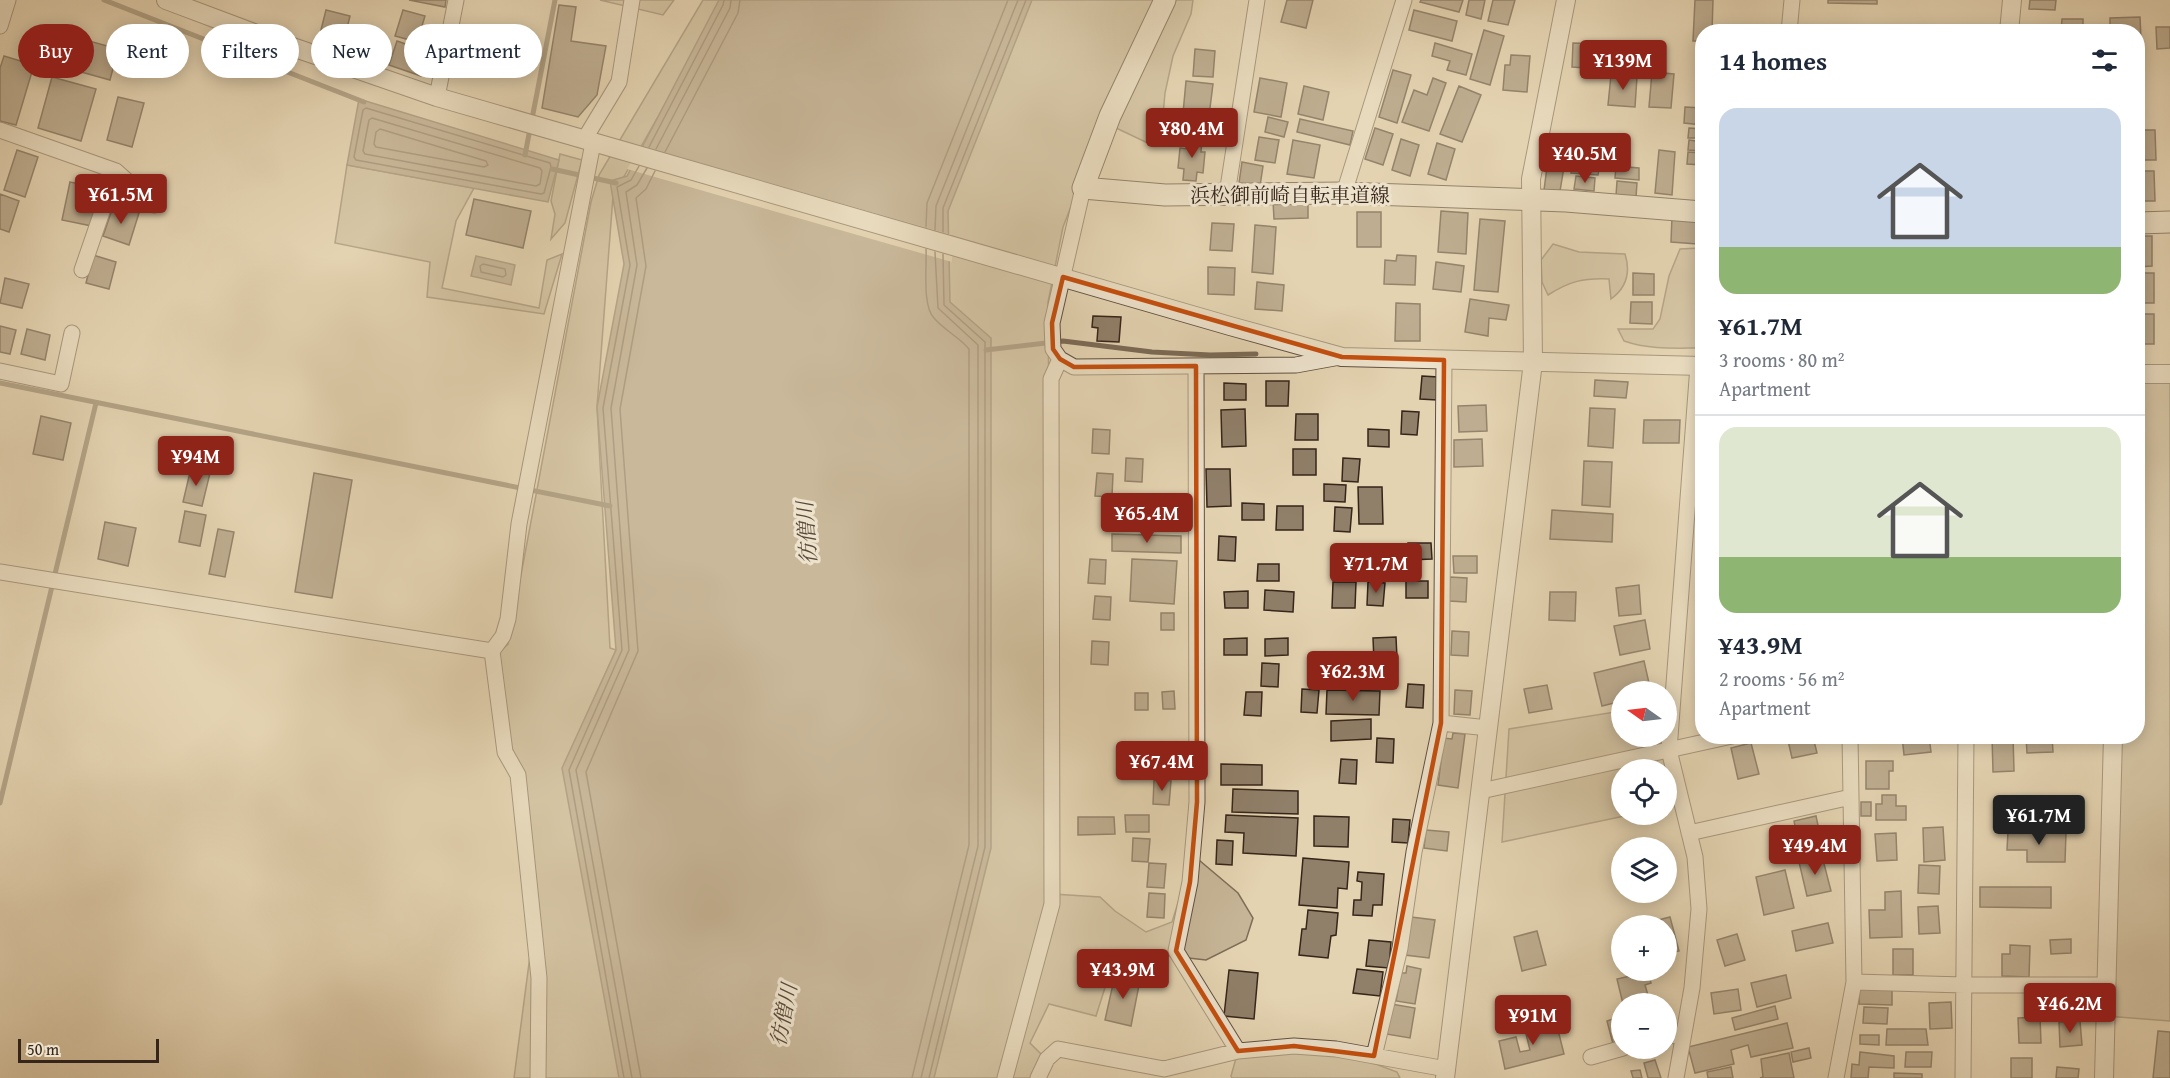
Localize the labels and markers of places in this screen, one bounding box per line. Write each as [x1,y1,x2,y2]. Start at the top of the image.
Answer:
pin: ¥139M [1581,40,1665,91]
pin: ¥80.4M [1143,108,1241,159]
pin: ¥40.5M [1536,133,1634,184]
pin: ¥61.5M [72,174,170,225]
pin: ¥94M [160,436,232,487]
pin: ¥65.4M [1098,493,1196,544]
pin: ¥71.7M [1327,543,1425,594]
pin: ¥62.3M [1304,651,1402,702]
pin: ¥67.4M [1113,741,1211,792]
pin: ¥61.7M [1990,795,2088,846]
pin: ¥49.4M [1766,825,1864,876]
pin: ¥43.9M [1074,949,1172,1000]
pin: ¥46.2M [2021,983,2119,1034]
pin: ¥91M [1497,995,1569,1046]

